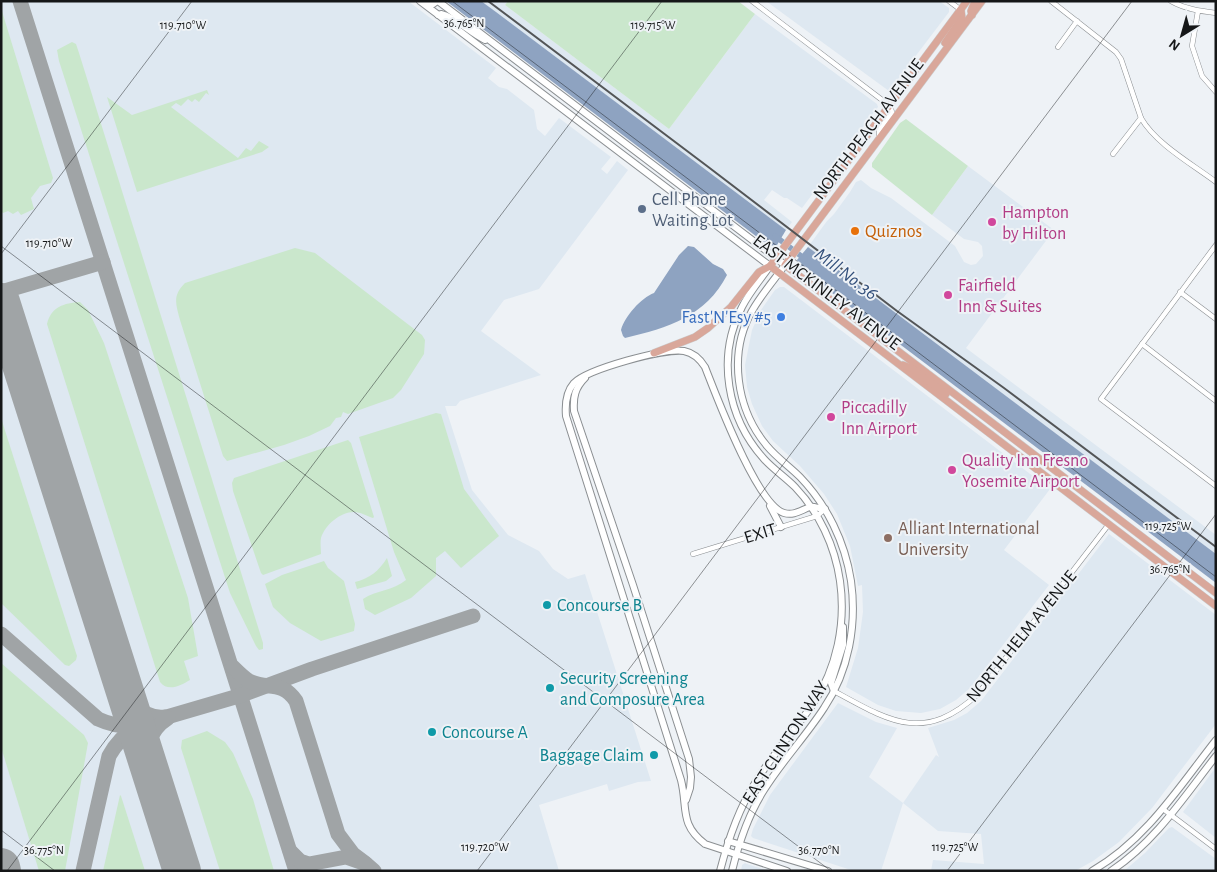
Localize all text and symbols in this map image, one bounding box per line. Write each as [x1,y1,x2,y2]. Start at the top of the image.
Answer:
north arrow [1157,10,1207,60]
text: 36.765°N [444,17,484,29]
text: 119.710°W [160,19,207,31]
text: 119.715°W [630,19,676,31]
text: N [1167,36,1183,53]
street label: NORTH PEACH AVENUE [810,56,928,203]
place label: Cell Phone Waiting Lot [652,191,733,230]
marker: Cell Phone Waiting Lot [636,203,648,215]
place label: Hampton by Hilton [1002,204,1069,243]
marker: Hampton by Hilton [986,216,998,228]
place label: Quiznos [865,223,922,241]
marker: Quiznos [849,225,861,237]
street label: EAST MCKINLEY AVENUE [749,232,904,354]
text: 119.710°W [26,237,73,249]
water label: Mill No. 36 [811,245,881,304]
place label: Fairfield Inn & Suites [958,277,1042,316]
marker: Fairfield Inn & Suites [942,289,954,301]
place label: Fast'N'Esy #5 [682,309,771,327]
marker: Fast'N'Esy #5 [775,311,787,323]
place label: Piccadilly Inn Airport [841,399,917,438]
marker: Piccadilly Inn Airport [825,411,837,423]
place label: Quality Inn Fresno Yosemite Airport [962,452,1088,491]
marker: Quality Inn Fresno Yosemite Airport [946,464,958,476]
place label: Alliant International University [898,520,1040,559]
text: 119.725°W [1145,520,1192,532]
street label: EXIT [742,521,779,547]
marker: Alliant International University [882,532,894,544]
text: 36.765°N [1150,563,1190,575]
street label: NORTH HELM AVENUE [963,567,1080,706]
place label: Concourse B [557,597,642,615]
marker: Concourse B [541,599,553,611]
place label: Security Screening and Composure Area [560,670,705,709]
street label: EAST CLINTON WAY [740,678,832,807]
marker: Security Screening and Composure Area [544,682,556,694]
place label: Concourse A [442,724,528,742]
marker: Concourse A [426,726,438,738]
place label: Baggage Claim [539,747,644,765]
marker: Baggage Claim [648,749,660,761]
text: 119.720°W [461,841,509,853]
text: 119.725°W [932,841,979,853]
text: 36.775°N [24,844,64,856]
text: 36.770°N [798,844,840,856]

